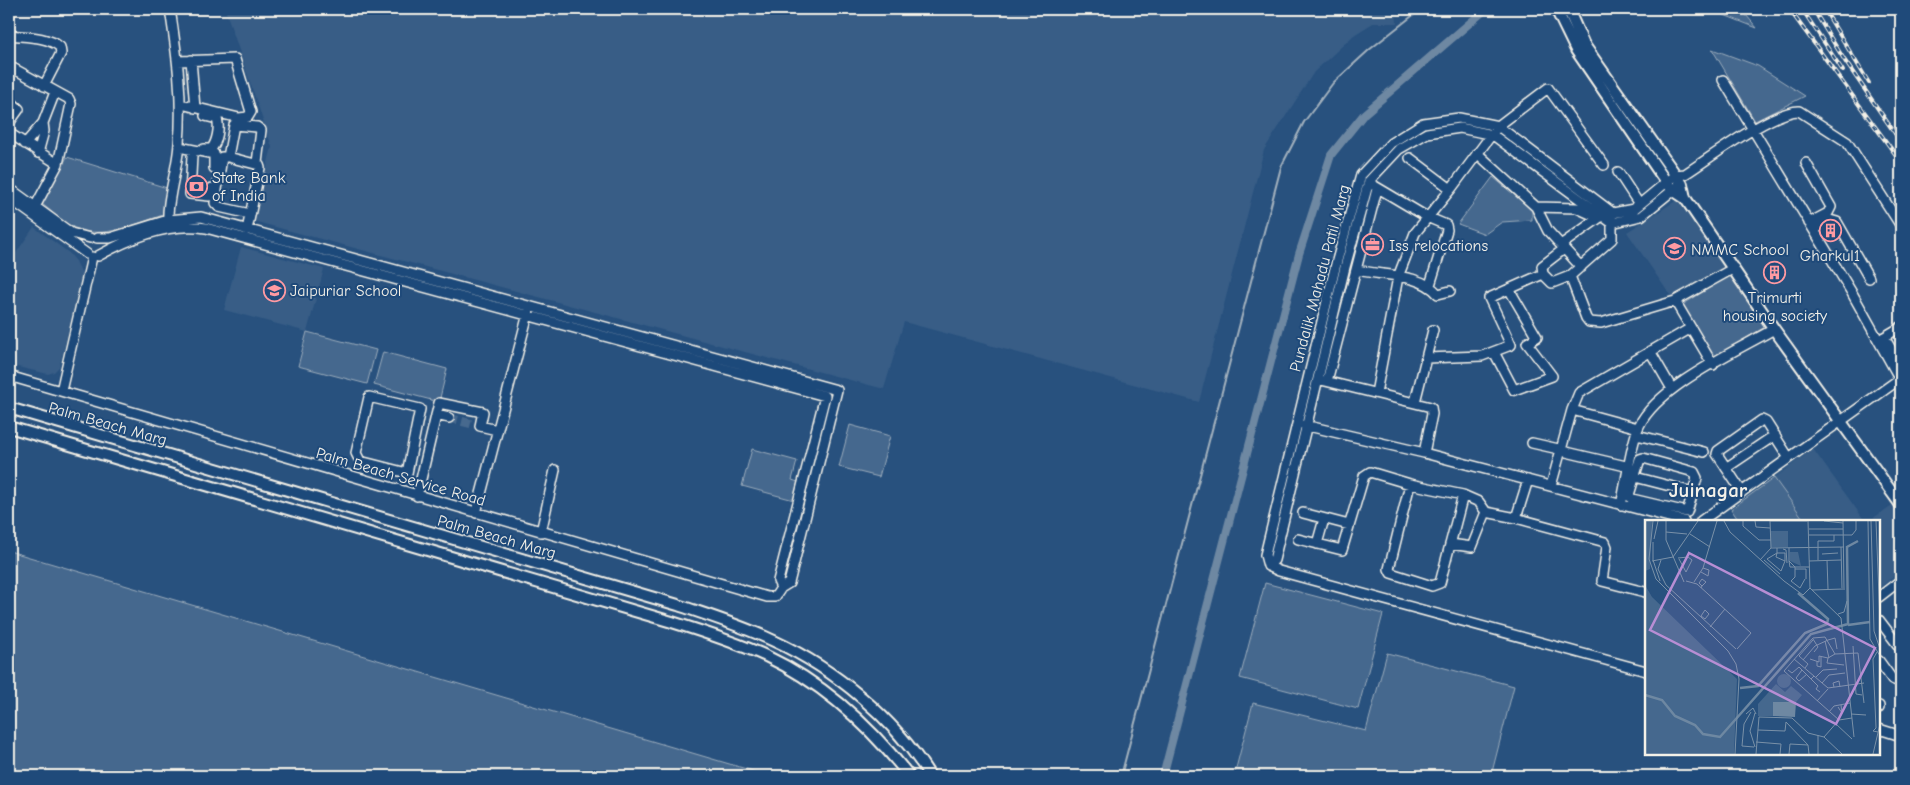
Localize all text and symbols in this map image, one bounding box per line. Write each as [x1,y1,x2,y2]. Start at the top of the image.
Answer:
place label: State Bank of India [212,169,286,205]
bank icon: State Bank of India [184,174,208,198]
street label: Pundalik Mahadu Patil Marg [1286,183,1354,374]
building icon: Gharkul1 [1818,219,1842,243]
office icon: Iss relocations [1361,233,1385,257]
place label: Iss relocations [1389,237,1488,255]
school or university icon: NMMC School [1663,237,1687,261]
place label: NMMC School [1691,241,1789,259]
place label: Gharkul1 [1800,247,1860,265]
building icon: Trimurti housing society [1763,261,1787,285]
school or university icon: Jaipuriar School [262,278,286,302]
place label: Jaipuriar School [290,282,401,300]
place label: Trimurti housing society [1723,289,1828,325]
street label: Palm Beach Marg [46,398,169,449]
street label: Palm Beach Service Road [314,444,488,510]
district label: Juinagar [1669,478,1748,502]
street label: Palm Beach Marg [435,511,558,562]
inset map [1645,520,1880,755]

